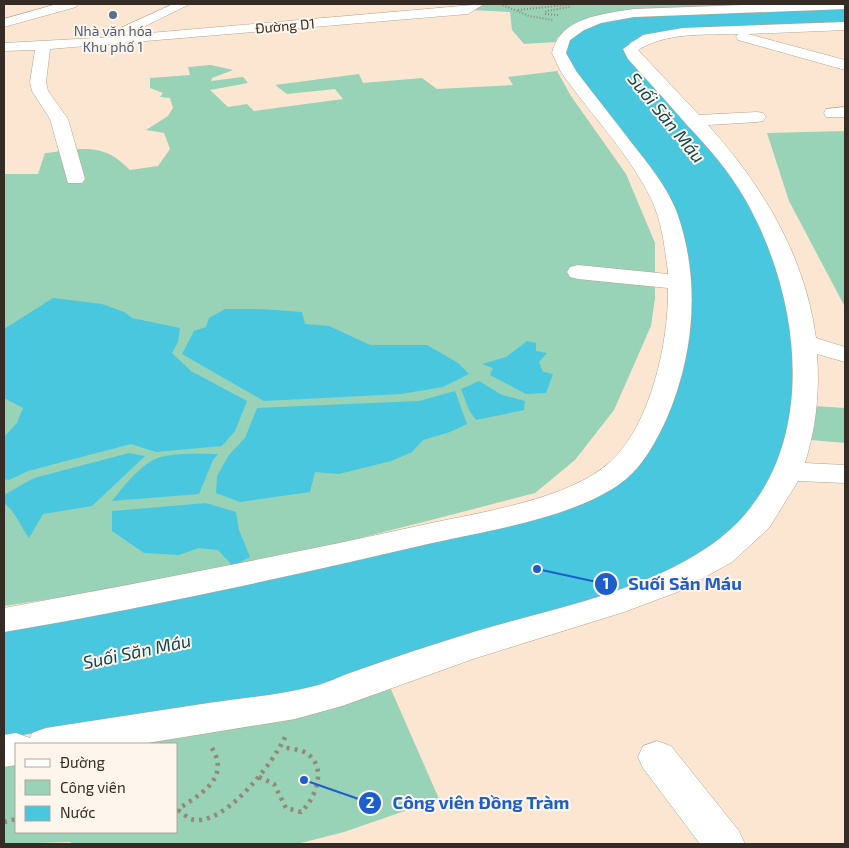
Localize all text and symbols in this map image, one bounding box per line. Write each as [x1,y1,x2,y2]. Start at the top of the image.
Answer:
marker: Nhà văn hóa Khu phố 1 [107,9,119,21]
street label: Đường D1 [254,14,315,37]
place label: Nhà văn hóa Khu phố 1 [74,22,152,55]
water label: Suối Săn Máu [624,68,710,167]
callout: Suối Săn Máu [593,568,752,601]
text: Suối Săn Máu [628,572,742,594]
text: 1 [603,574,609,592]
water label: Suối Săn Máu [81,629,193,673]
legend [15,743,178,833]
text: Đường [60,753,105,771]
text: Công viên [60,778,126,796]
callout: Công viên Đồng Tràm [357,786,580,819]
text: Công viên Đồng Tràm [393,791,569,813]
text: 2 [366,793,375,811]
text: Nước [60,803,96,821]

